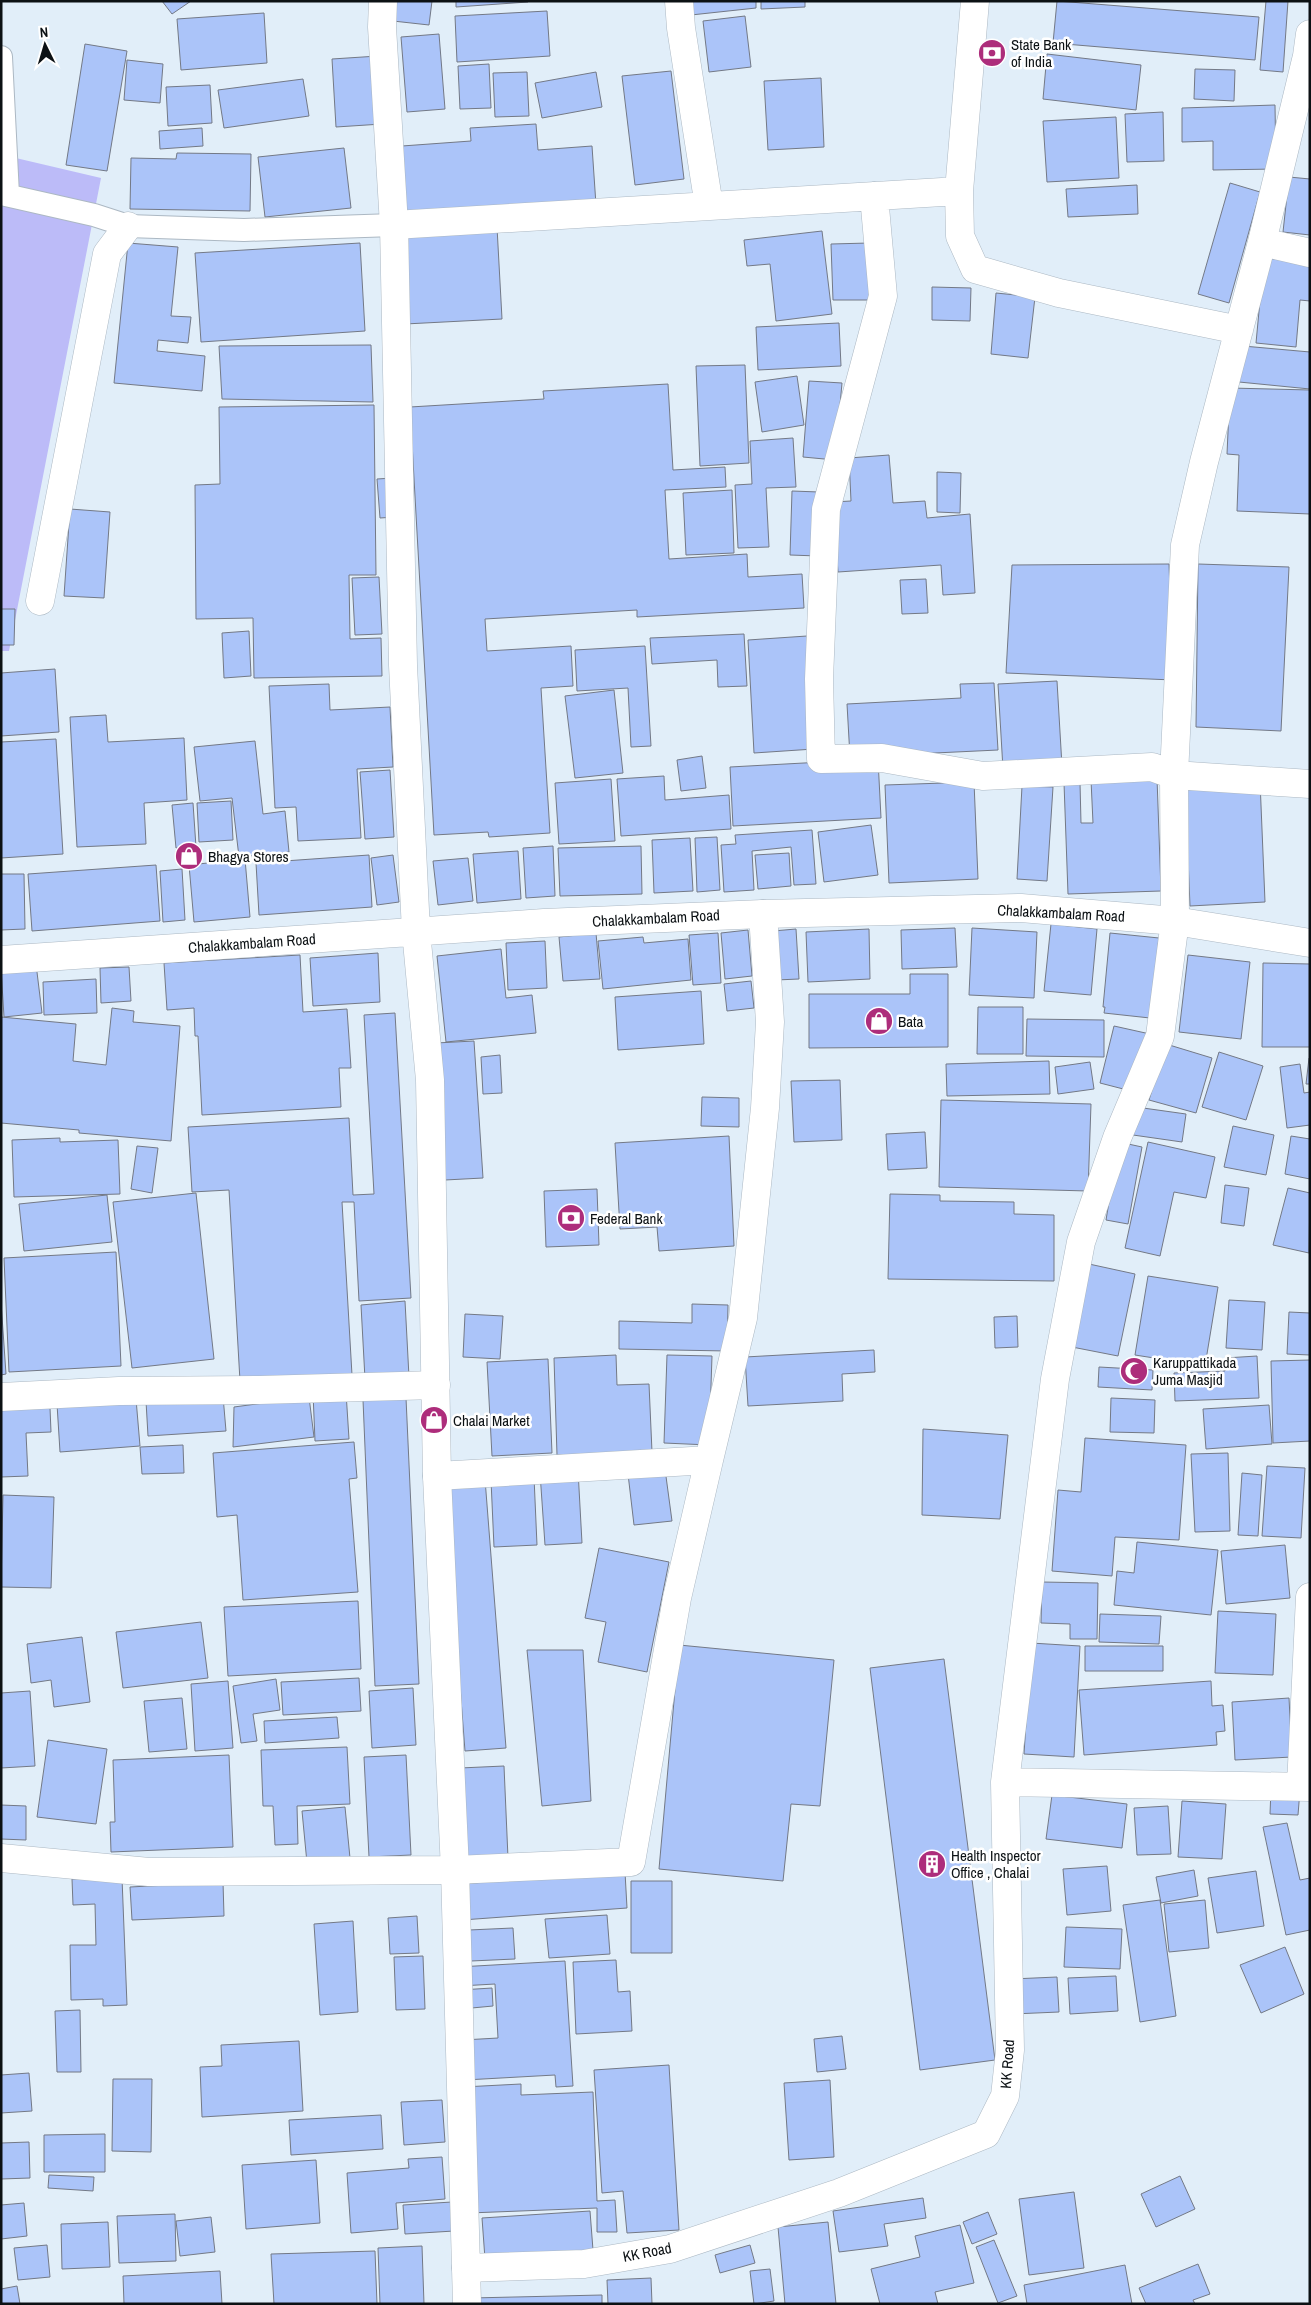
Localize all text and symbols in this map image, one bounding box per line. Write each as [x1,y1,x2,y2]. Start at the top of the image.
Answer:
north arrow [20,20,70,70]
text: N [39,23,49,41]
place label: State Bank of India [1011,34,1072,72]
bank icon: State Bank of India [977,38,1007,68]
shop icon: Bhagya Stores [174,841,204,871]
place label: Bhagya Stores [208,846,289,867]
street label: Chalakkambalam Road [997,899,1125,927]
street label: Chalakkambalam Road [592,904,720,932]
street label: Chalakkambalam Road [188,928,316,958]
shop icon: Bata [864,1006,894,1036]
place label: Bata [898,1011,923,1032]
bank icon: Federal Bank [556,1203,586,1233]
place label: Federal Bank [590,1208,663,1229]
place label: Karuppattikada Juma Masjid [1153,1352,1237,1390]
mosque icon: Karuppattikada Juma Masjid [1119,1356,1149,1386]
shop icon: Chalai Market [419,1405,449,1435]
place label: Chalai Market [453,1410,530,1431]
place label: Health Inspector Office , Chalai [951,1845,1041,1883]
building icon: Health Inspector Office , Chalai [917,1849,947,1879]
street label: KK Road [995,2039,1019,2089]
street label: KK Road [621,2237,673,2267]

